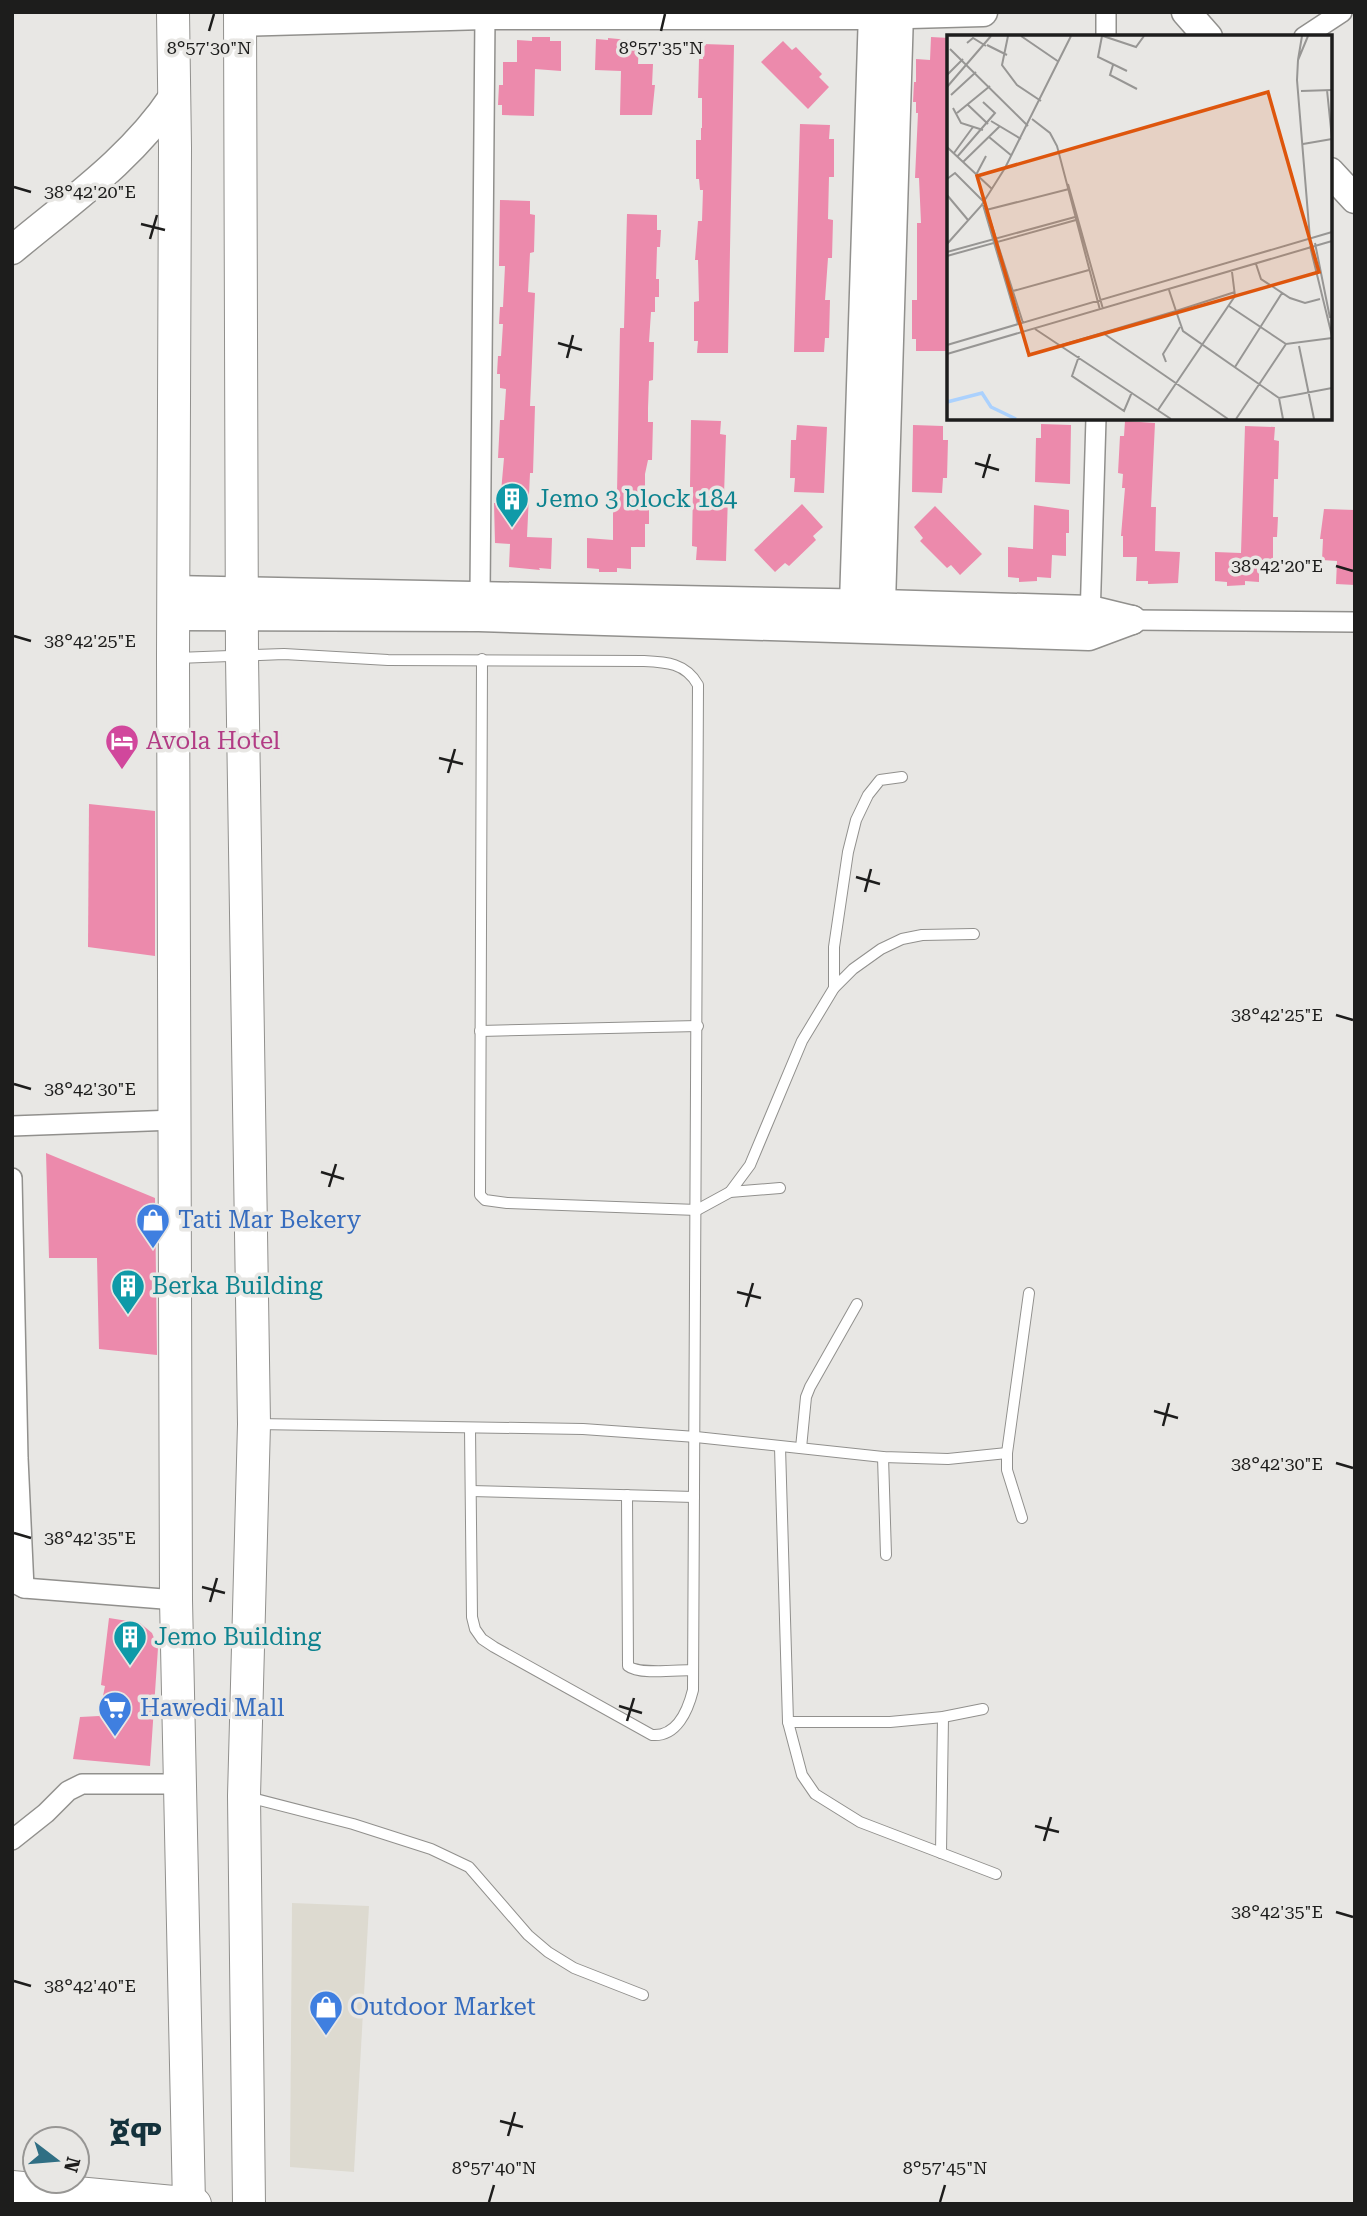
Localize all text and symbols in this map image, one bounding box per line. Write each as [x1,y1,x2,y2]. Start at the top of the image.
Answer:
inset map [947,35,1332,420]
text: 8°57'30"N [167,37,251,58]
text: 8°57'35"N [619,37,703,58]
text: 38°42'20"E [44,181,136,202]
building icon: Jemo 3 block 184 [493,480,531,529]
place label: Jemo 3 block 184 [536,485,738,513]
text: 38°42'20"E [1231,555,1323,576]
text: 38°42'25"E [44,630,136,651]
hotel icon: Avola Hotel [103,722,141,771]
place label: Avola Hotel [146,727,280,755]
text: 38°42'25"E [1231,1004,1323,1025]
text: 38°42'30"E [44,1078,136,1099]
shop icon: Tati Mar Bekery [134,1201,172,1250]
place label: Tati Mar Bekery [178,1206,362,1234]
building icon: Berka Building [109,1267,147,1316]
place label: Berka Building [152,1272,323,1300]
text: 38°42'30"E [1231,1453,1323,1474]
text: 38°42'35"E [44,1527,136,1548]
building icon: Jemo Building [111,1618,149,1667]
place label: Jemo Building [154,1623,321,1651]
supermarket icon: Hawedi Mall [96,1689,134,1738]
place label: Hawedi Mall [140,1694,285,1722]
text: 38°42'35"E [1231,1901,1323,1922]
text: 38°42'40"E [44,1975,136,1996]
shop icon: Outdoor Market [307,1988,345,2037]
place label: Outdoor Market [350,1993,536,2021]
district label: ጀሞ [110,2116,162,2154]
north arrow [21,2125,91,2195]
text: N [59,2154,85,2175]
text: 8°57'40"N [452,2157,536,2178]
text: 8°57'45"N [903,2157,987,2178]

